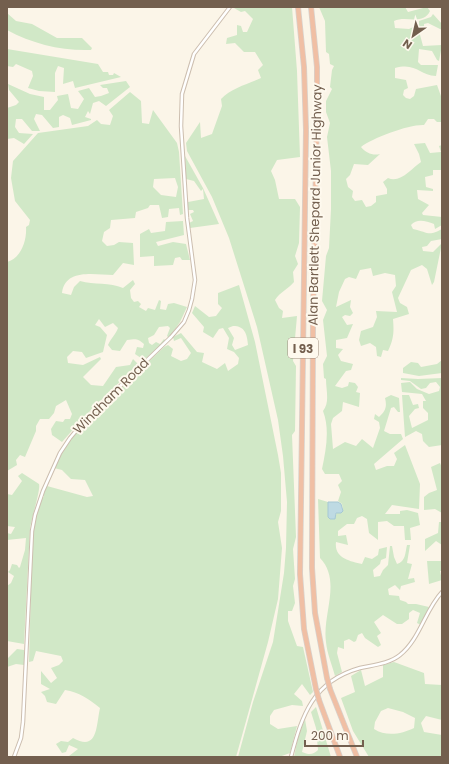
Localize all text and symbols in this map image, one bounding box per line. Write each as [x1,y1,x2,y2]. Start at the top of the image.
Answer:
north arrow [393,16,433,56]
text: N [400,35,415,53]
street label: Alan Bartlett Shepard Junior Highway [303,84,327,326]
road number: I 93 [288,338,318,358]
street label: Windham Road [69,354,153,438]
scale bar [305,722,363,748]
text: 200 m [311,727,349,744]

